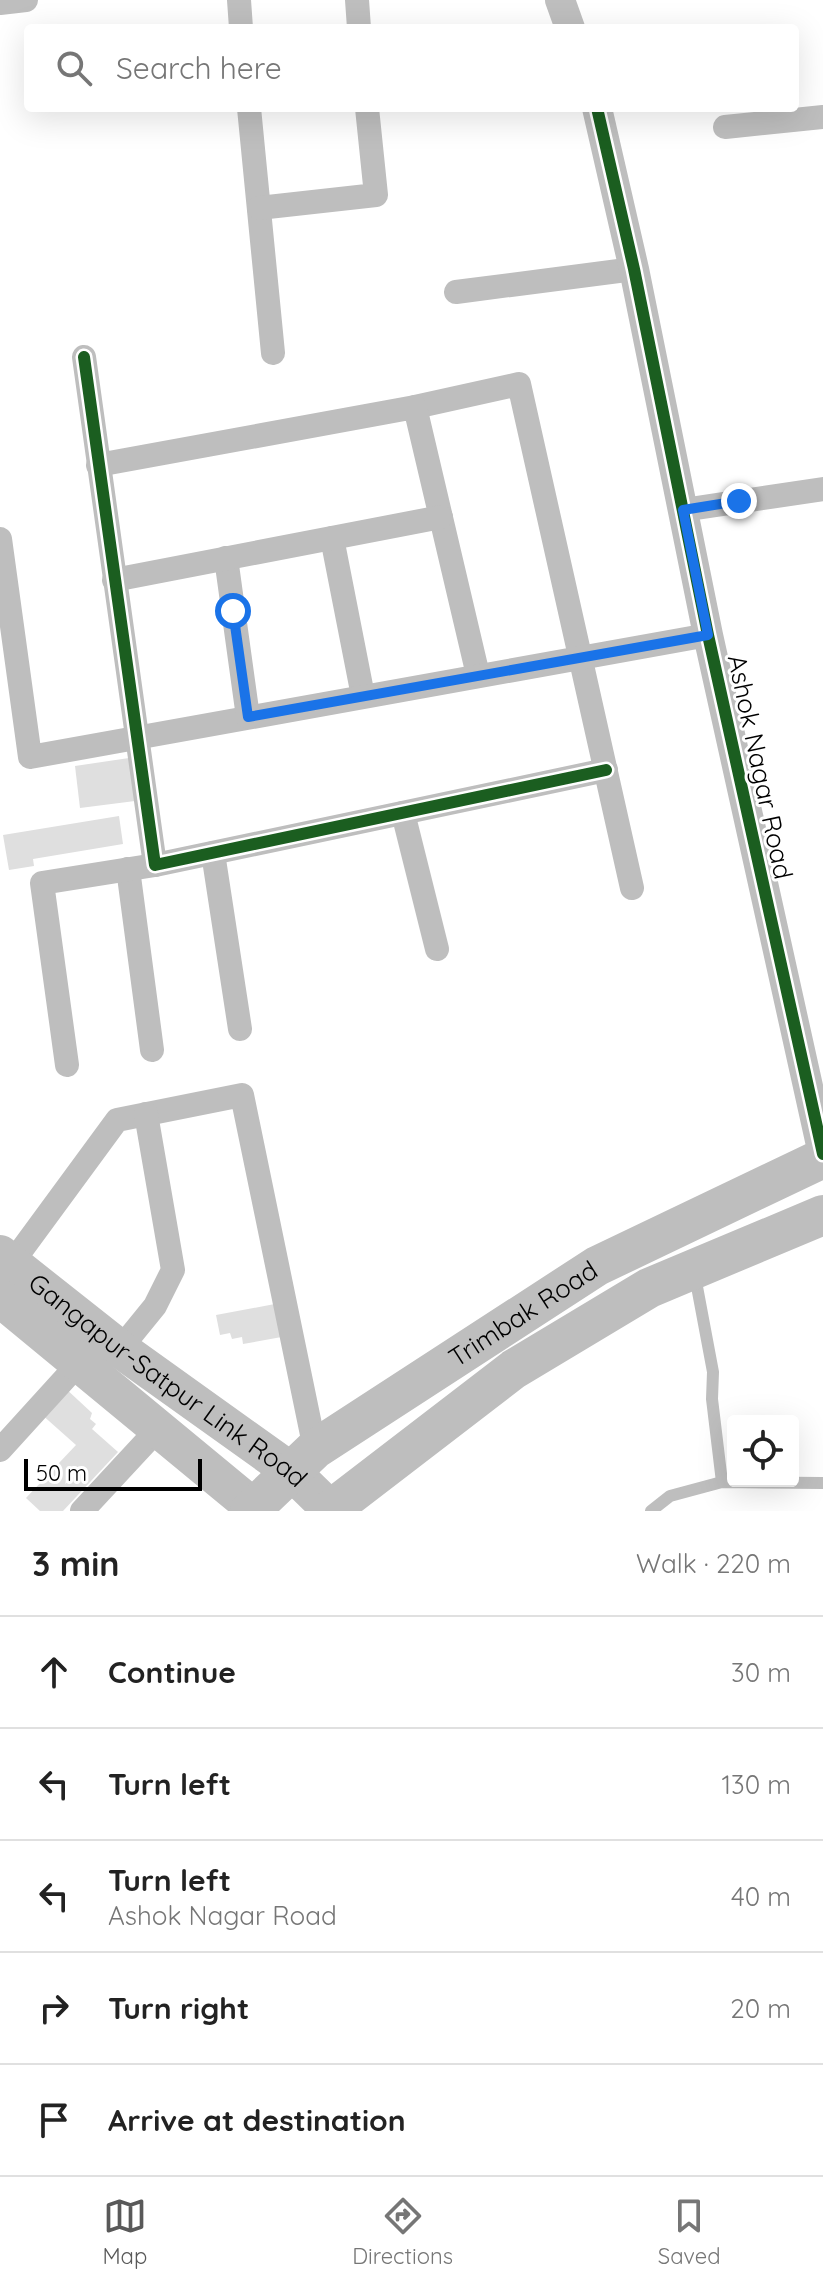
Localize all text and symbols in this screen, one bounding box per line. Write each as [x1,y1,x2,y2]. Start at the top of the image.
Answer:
search box [24,24,799,112]
icon: search [52,46,96,90]
text: Search here [116,49,282,87]
route end [721,483,757,519]
route start [215,593,251,629]
street label: Ashok Nagar Road [721,652,800,882]
street label: Trimbak Road [442,1253,603,1374]
street label: Gangapur-Satpur Link Road [22,1266,315,1494]
map controls [727,1415,799,1487]
button: locate [727,1415,799,1487]
scale bar [24,1455,202,1491]
text: 50 m [36,1459,87,1487]
text: 3 min [32,1542,119,1585]
text: Walk · 220 m [636,1547,791,1580]
icon: ahead [32,1650,76,1694]
text: Continue [108,1653,236,1691]
text: 30 m [731,1656,791,1689]
icon: left [32,1762,76,1806]
text: Turn left [108,1765,231,1803]
text: 130 m [721,1768,791,1801]
text: Turn left [108,1861,231,1899]
icon: left [32,1874,76,1918]
text: 40 m [731,1880,791,1913]
text: Ashok Nagar Road [108,1899,337,1932]
icon: right [32,1986,76,2030]
text: Turn right [108,1989,249,2027]
text: 20 m [730,1992,791,2025]
icon: arrive [32,2098,76,2142]
text: Arrive at destination [108,2101,406,2139]
tab: Map [102,2194,147,2270]
tab: Directions [352,2194,453,2270]
tab: Saved [658,2194,721,2270]

